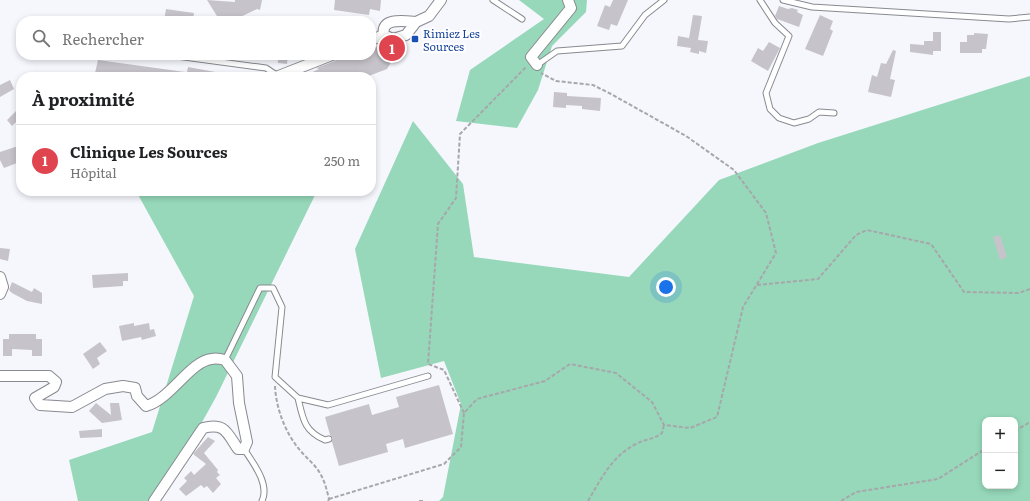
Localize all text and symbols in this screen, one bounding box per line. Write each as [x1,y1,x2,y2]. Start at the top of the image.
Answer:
search box [16,16,376,60]
place label: Rimiez Les Sources [423,25,480,54]
icon: search [30,27,52,49]
text: Rechercher [62,27,144,50]
pin: 1 [379,33,405,63]
marker: Rimiez Les Sources [410,34,420,44]
text: À proximité [32,86,135,111]
text: Clinique Les Sources [70,140,228,163]
text: 1 [42,151,48,170]
text: 250 m [324,151,360,170]
text: Hôpital [70,163,117,182]
your location [656,277,676,297]
map controls [982,417,1018,489]
button: + [982,417,1018,453]
button: − [982,453,1018,489]

